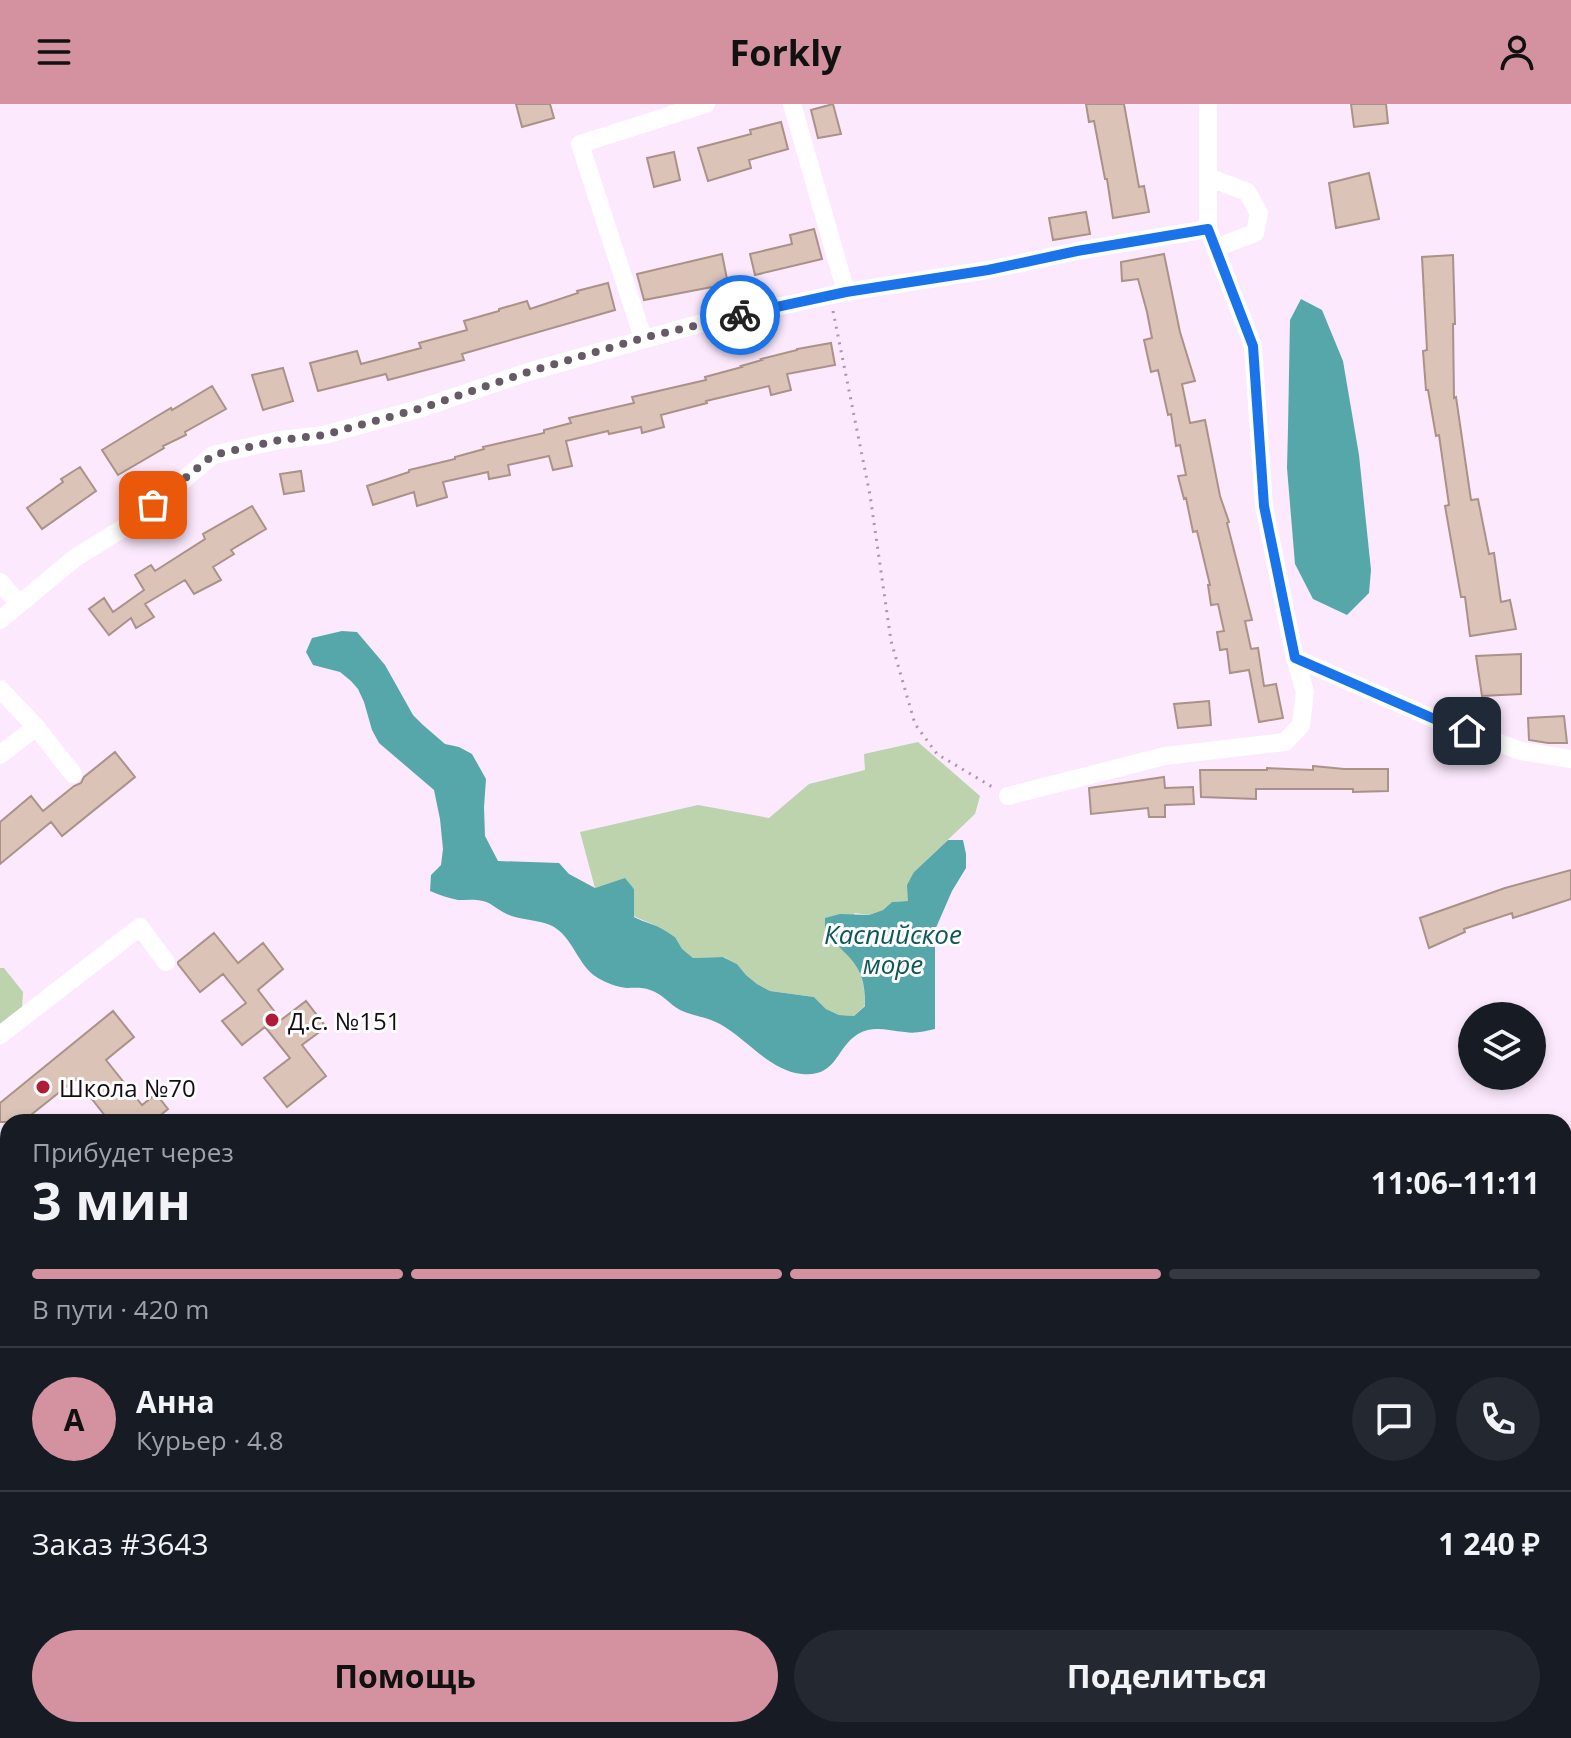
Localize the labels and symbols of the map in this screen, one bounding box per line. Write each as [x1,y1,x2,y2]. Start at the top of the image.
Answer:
courier [700,275,780,355]
pin [119,471,187,539]
pin [1433,697,1501,765]
water label: Каспийское море [824,916,962,982]
place label: Д.с. №151 [288,1004,400,1037]
marker: Д.с. №151 [263,1011,281,1029]
place label: Школа №70 [59,1071,196,1104]
marker: Школа №70 [34,1078,52,1096]

